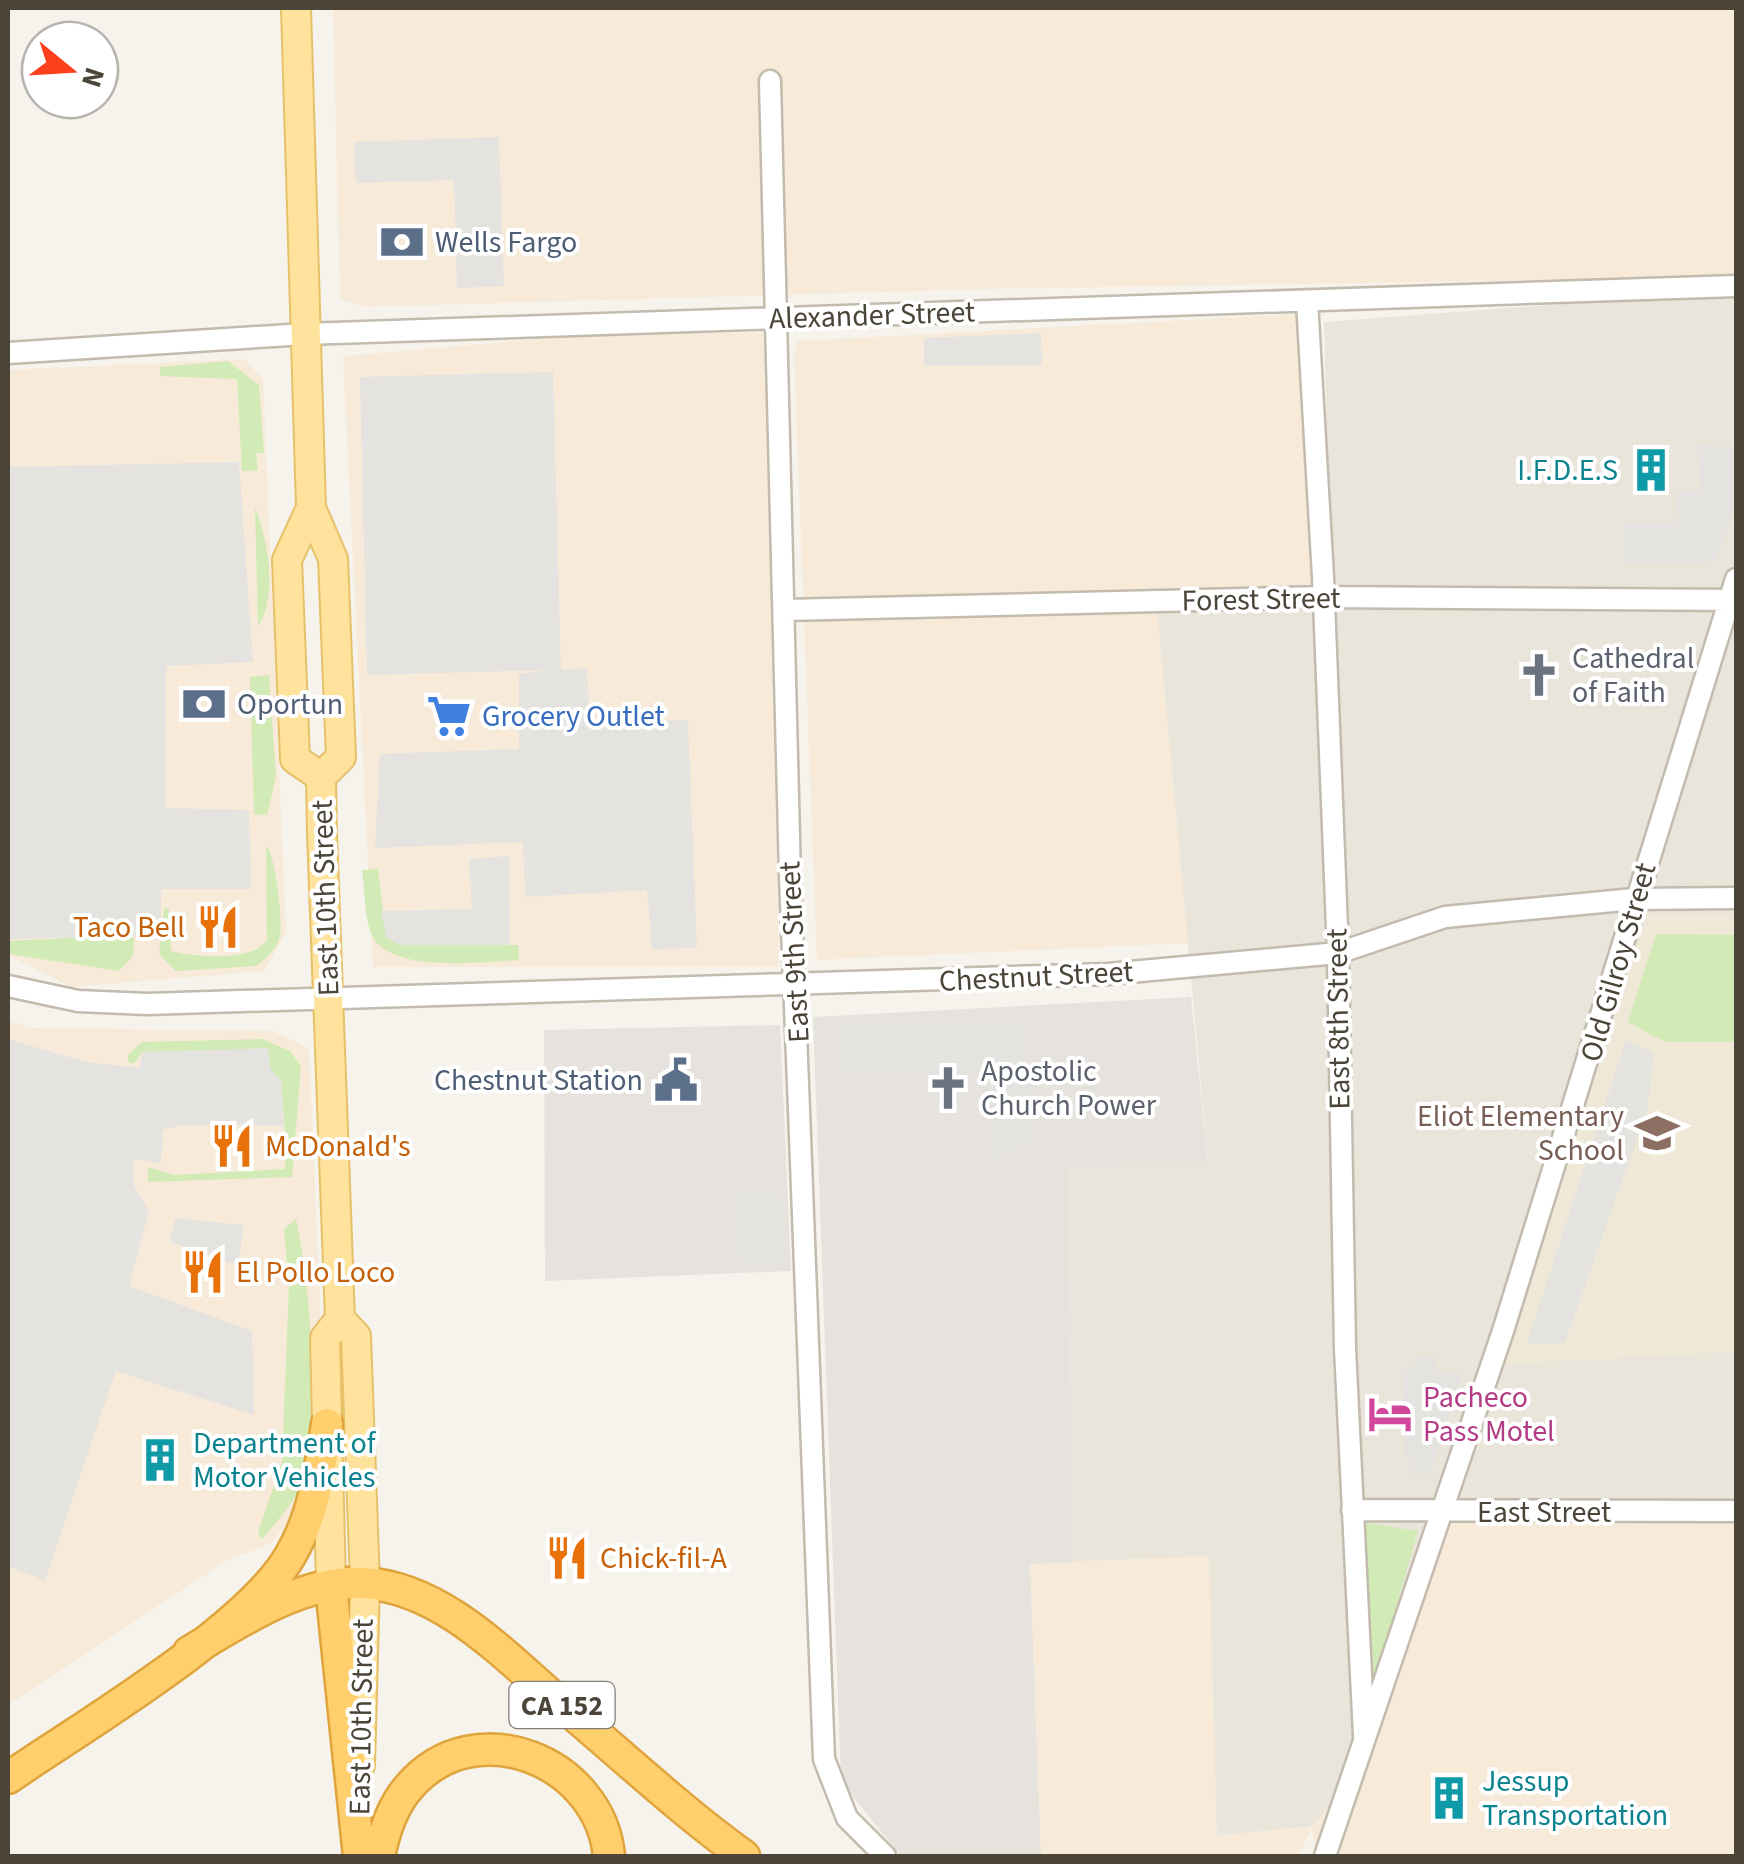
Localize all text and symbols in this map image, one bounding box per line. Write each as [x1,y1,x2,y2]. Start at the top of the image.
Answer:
north arrow [20,20,120,120]
text: N [71,62,115,92]
bank icon: Wells Fargo [378,218,426,266]
place label: Wells Fargo [435,221,577,264]
street label: Alexander Street [768,290,976,341]
building icon: I.F.D.E.S [1627,446,1675,494]
place label: I.F.D.E.S [1517,449,1618,492]
street label: Forest Street [1181,577,1341,622]
place label: Cathedral of Faith [1572,637,1694,714]
church icon: Cathedral of Faith [1515,651,1563,699]
bank icon: Oportun [180,680,228,728]
place label: Oportun [237,683,343,726]
supermarket icon: Grocery Outlet [425,692,473,740]
place label: Grocery Outlet [482,695,665,738]
street label: East 10th Street [301,799,350,997]
street label: Old Gilroy Street [1570,858,1667,1067]
street label: East 9th Street [768,860,821,1044]
restaurant icon: Taco Bell [194,903,242,951]
place label: Taco Bell [73,906,185,949]
street label: East 8th Street [1315,928,1362,1110]
street label: Chestnut Street [938,950,1134,1003]
place label: Apostolic Church Power [981,1050,1157,1127]
public building icon: Chestnut Station [652,1056,700,1104]
place label: Chestnut Station [434,1059,643,1102]
church icon: Apostolic Church Power [924,1064,972,1112]
place label: Eliot Elementary School [1417,1095,1624,1172]
school or university icon: Eliot Elementary School [1633,1109,1681,1157]
restaurant icon: McDonald's [208,1122,256,1170]
place label: McDonald's [265,1125,410,1168]
restaurant icon: El Pollo Loco [179,1248,227,1296]
place label: El Pollo Loco [236,1251,395,1294]
place label: Pacheco Pass Motel [1423,1376,1555,1453]
hotel icon: Pacheco Pass Motel [1366,1390,1414,1438]
place label: Department of Motor Vehicles [193,1422,377,1499]
building icon: Department of Motor Vehicles [136,1436,184,1484]
street label: East Street [1477,1491,1611,1534]
restaurant icon: Chick-fil-A [543,1534,591,1582]
place label: Chick-fil-A [600,1537,727,1580]
street label: East 10th Street [338,1618,385,1816]
road number: CA 152 [510,1682,614,1728]
place label: Jessup Transportation [1482,1760,1668,1837]
building icon: Jessup Transportation [1425,1774,1473,1822]

